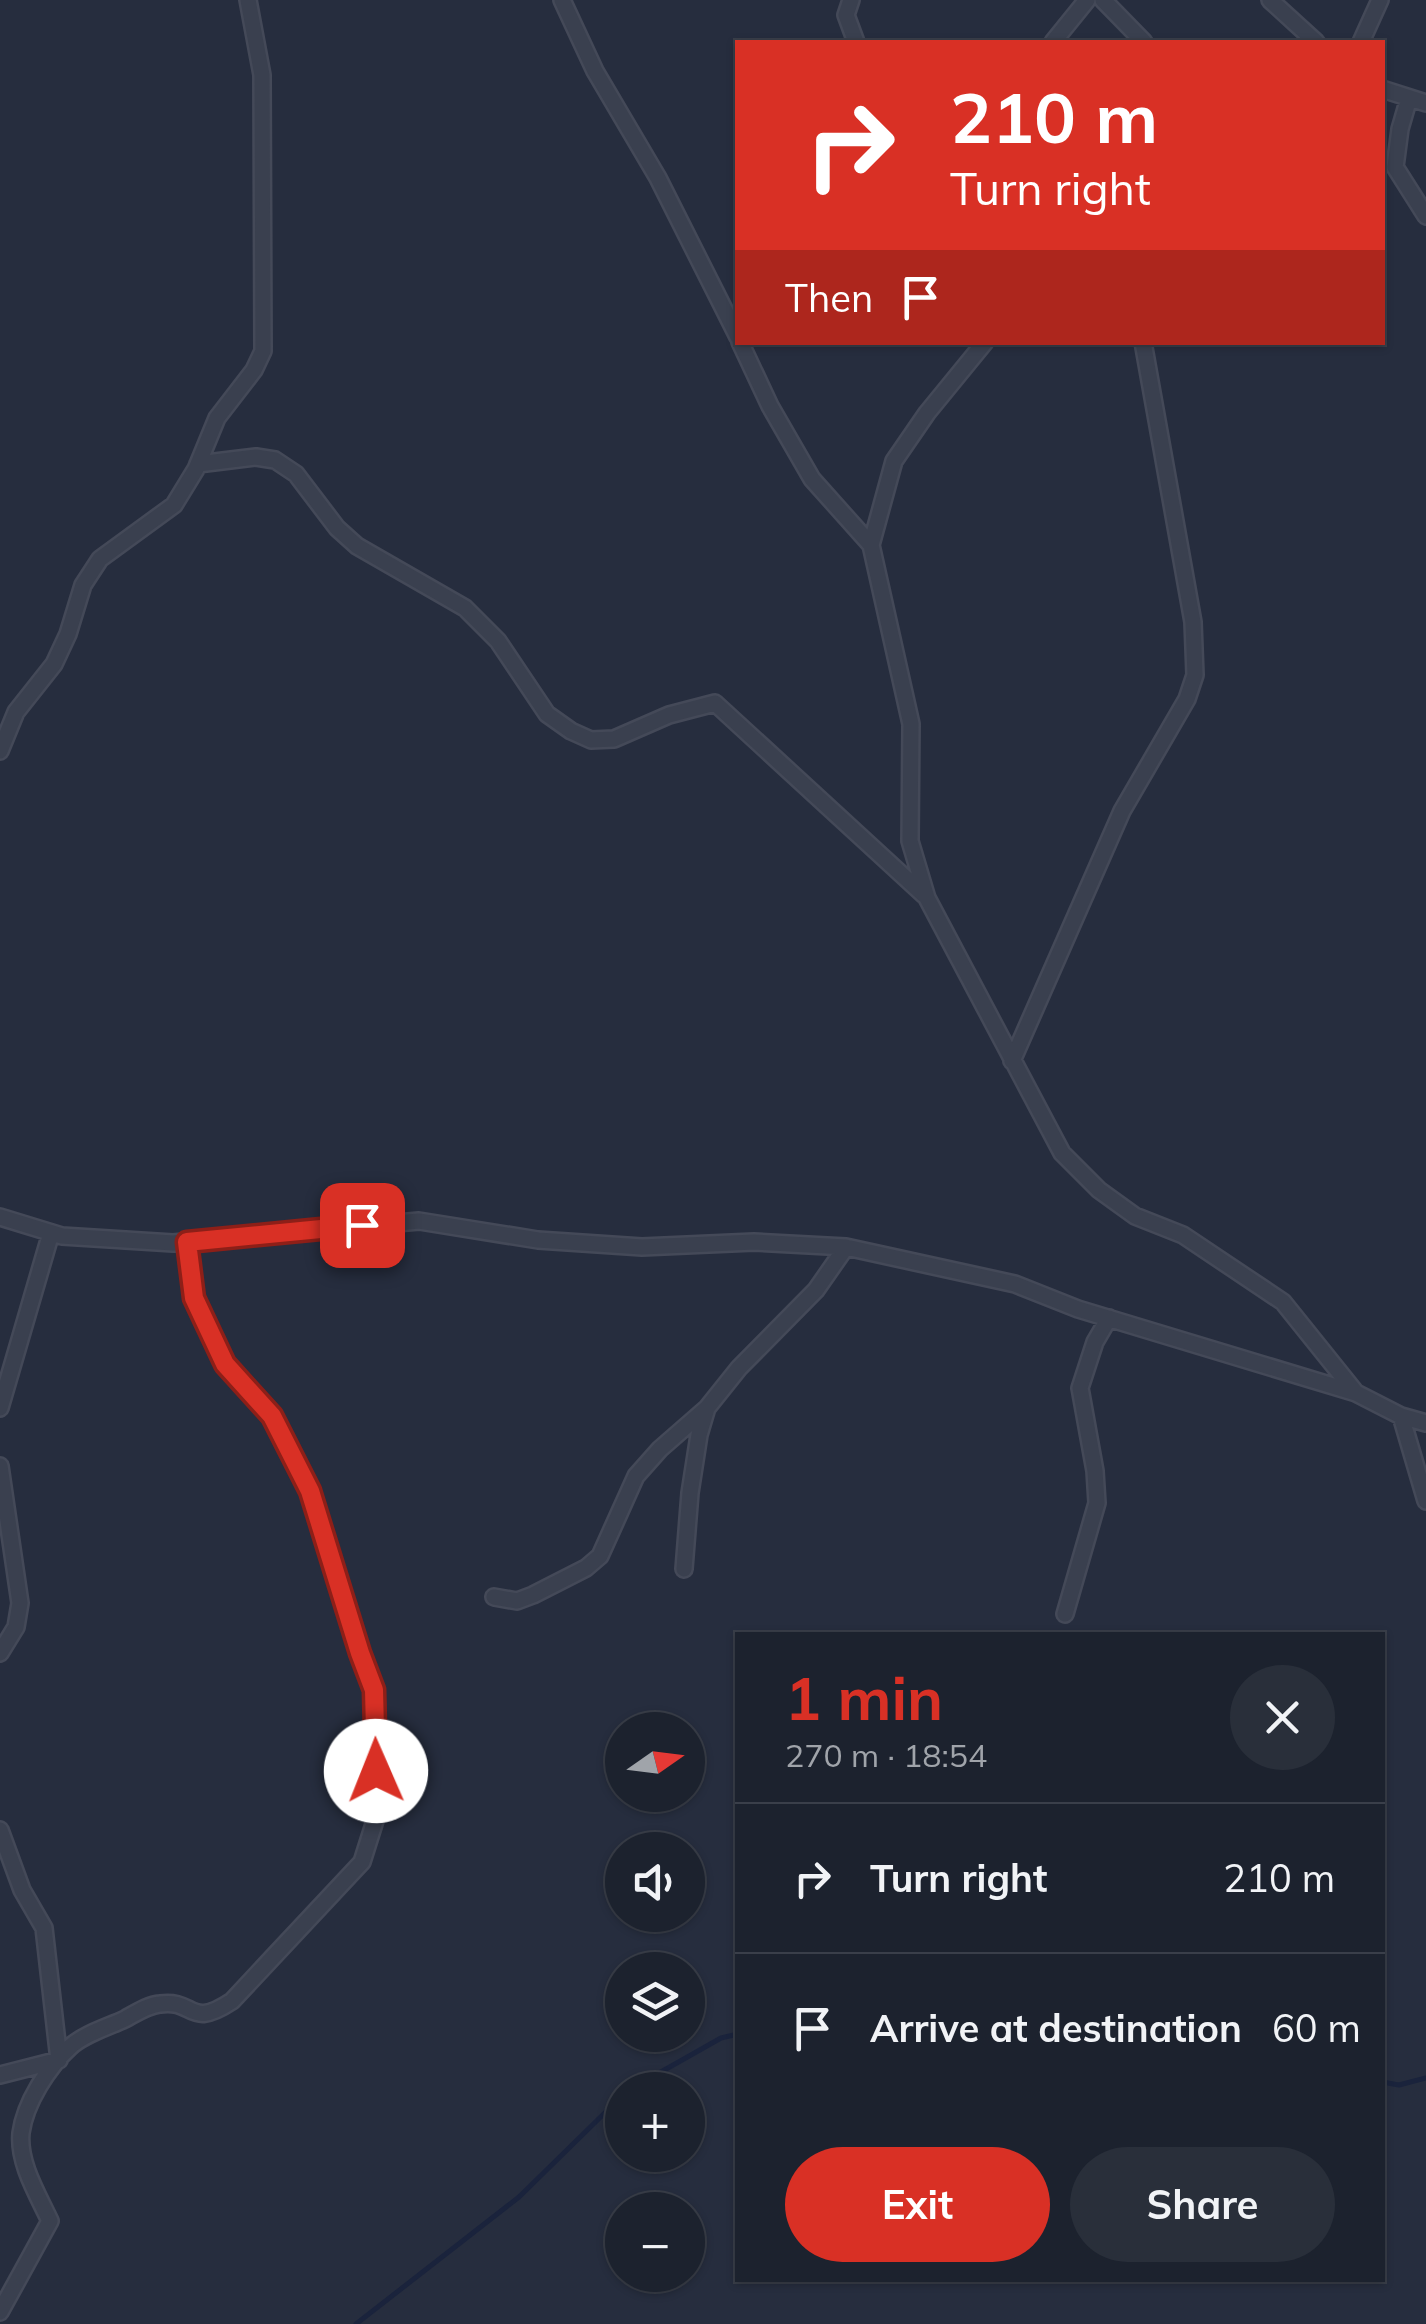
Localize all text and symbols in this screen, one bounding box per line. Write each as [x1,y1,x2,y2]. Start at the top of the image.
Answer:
text: 210 m [950,73,1158,161]
icon: right [785,80,915,210]
text: Turn right [950,160,1151,216]
icon: arrive [893,270,948,325]
text: Then [785,274,873,322]
pin [320,1183,405,1268]
icon: arrive [335,1198,390,1253]
text: 1 min [785,1660,943,1735]
button: close [1230,1665,1335,1770]
north arrow [605,1712,705,1812]
map controls [605,1712,705,2292]
position arrow [324,1719,428,1823]
text: 270 m · 18:54 [785,1735,987,1775]
button: sound [605,1832,705,1932]
icon: right [785,1851,840,1906]
text: Turn right [870,1854,1047,1902]
text: 210 m [1223,1854,1335,1902]
button: layers [605,1952,705,2052]
icon: arrive [785,2001,840,2056]
text: Arrive at destination [870,2004,1242,2052]
text: 60 m [1272,2004,1361,2052]
button: + [605,2072,705,2172]
button: Exit [785,2147,1050,2262]
button: Share [1070,2147,1335,2262]
button: − [605,2192,705,2292]

